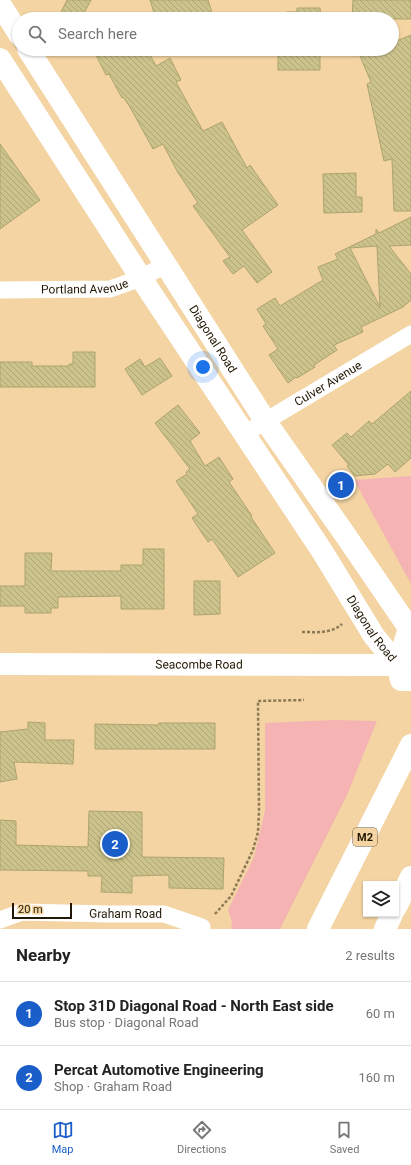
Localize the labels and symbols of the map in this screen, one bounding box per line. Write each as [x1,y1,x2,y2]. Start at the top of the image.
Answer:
street label: Portland Avenue [41,276,130,297]
street label: Diagonal Road [186,303,240,375]
your location [193,357,213,377]
street label: Culver Avenue [292,358,364,409]
pin: 1 [328,470,354,500]
street label: Diagonal Road [344,593,399,664]
street label: Seacombe Road [155,657,243,672]
road number: M2 [353,828,377,846]
pin: 2 [102,829,128,859]
scale bar [12,901,72,920]
street label: Graham Road [89,907,162,921]

